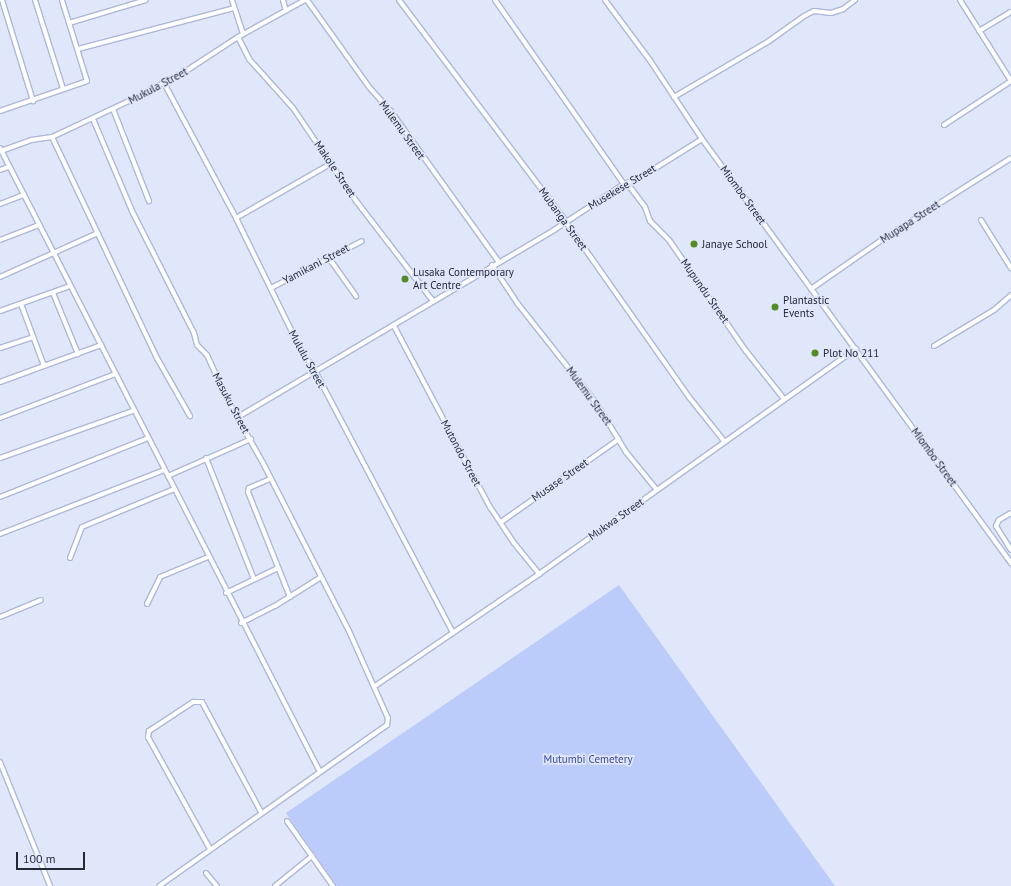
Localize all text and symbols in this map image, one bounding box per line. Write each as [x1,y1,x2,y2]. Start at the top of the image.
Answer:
street label: Mukula Street [126,65,190,107]
street label: Mulemu Street [376,98,428,162]
street label: Makole Street [311,138,359,200]
street label: Musekese Street [586,162,658,212]
street label: Miombo Street [717,163,769,227]
street label: Mubanga Street [536,185,590,253]
street label: Mupapa Street [878,198,942,246]
place label: Janaye School [702,237,767,251]
marker: Janaye School [689,239,699,249]
street label: Yamikani Street [280,241,352,287]
street label: Mupundu Street [678,256,732,326]
place label: Lusaka Contemporary Art Centre [413,266,514,292]
marker: Lusaka Contemporary Art Centre [400,274,410,284]
place label: Plantastic Events [783,294,829,320]
marker: Plantastic Events [770,302,780,312]
street label: Mululu Street [286,328,328,390]
place label: Plot No 211 [823,346,879,360]
marker: Plot No 211 [810,348,820,358]
street label: Mulemu Street [563,364,615,428]
street label: Masuku Street [209,370,253,436]
street label: Mutondo Street [438,418,484,488]
street label: Miombo Street [908,425,960,489]
street label: Musase Street [529,456,591,504]
street label: Mukwa Street [586,495,646,543]
park label: Mutumbi Cemetery [543,752,633,766]
scale bar [18,844,87,870]
text: 100 m [23,851,56,866]

